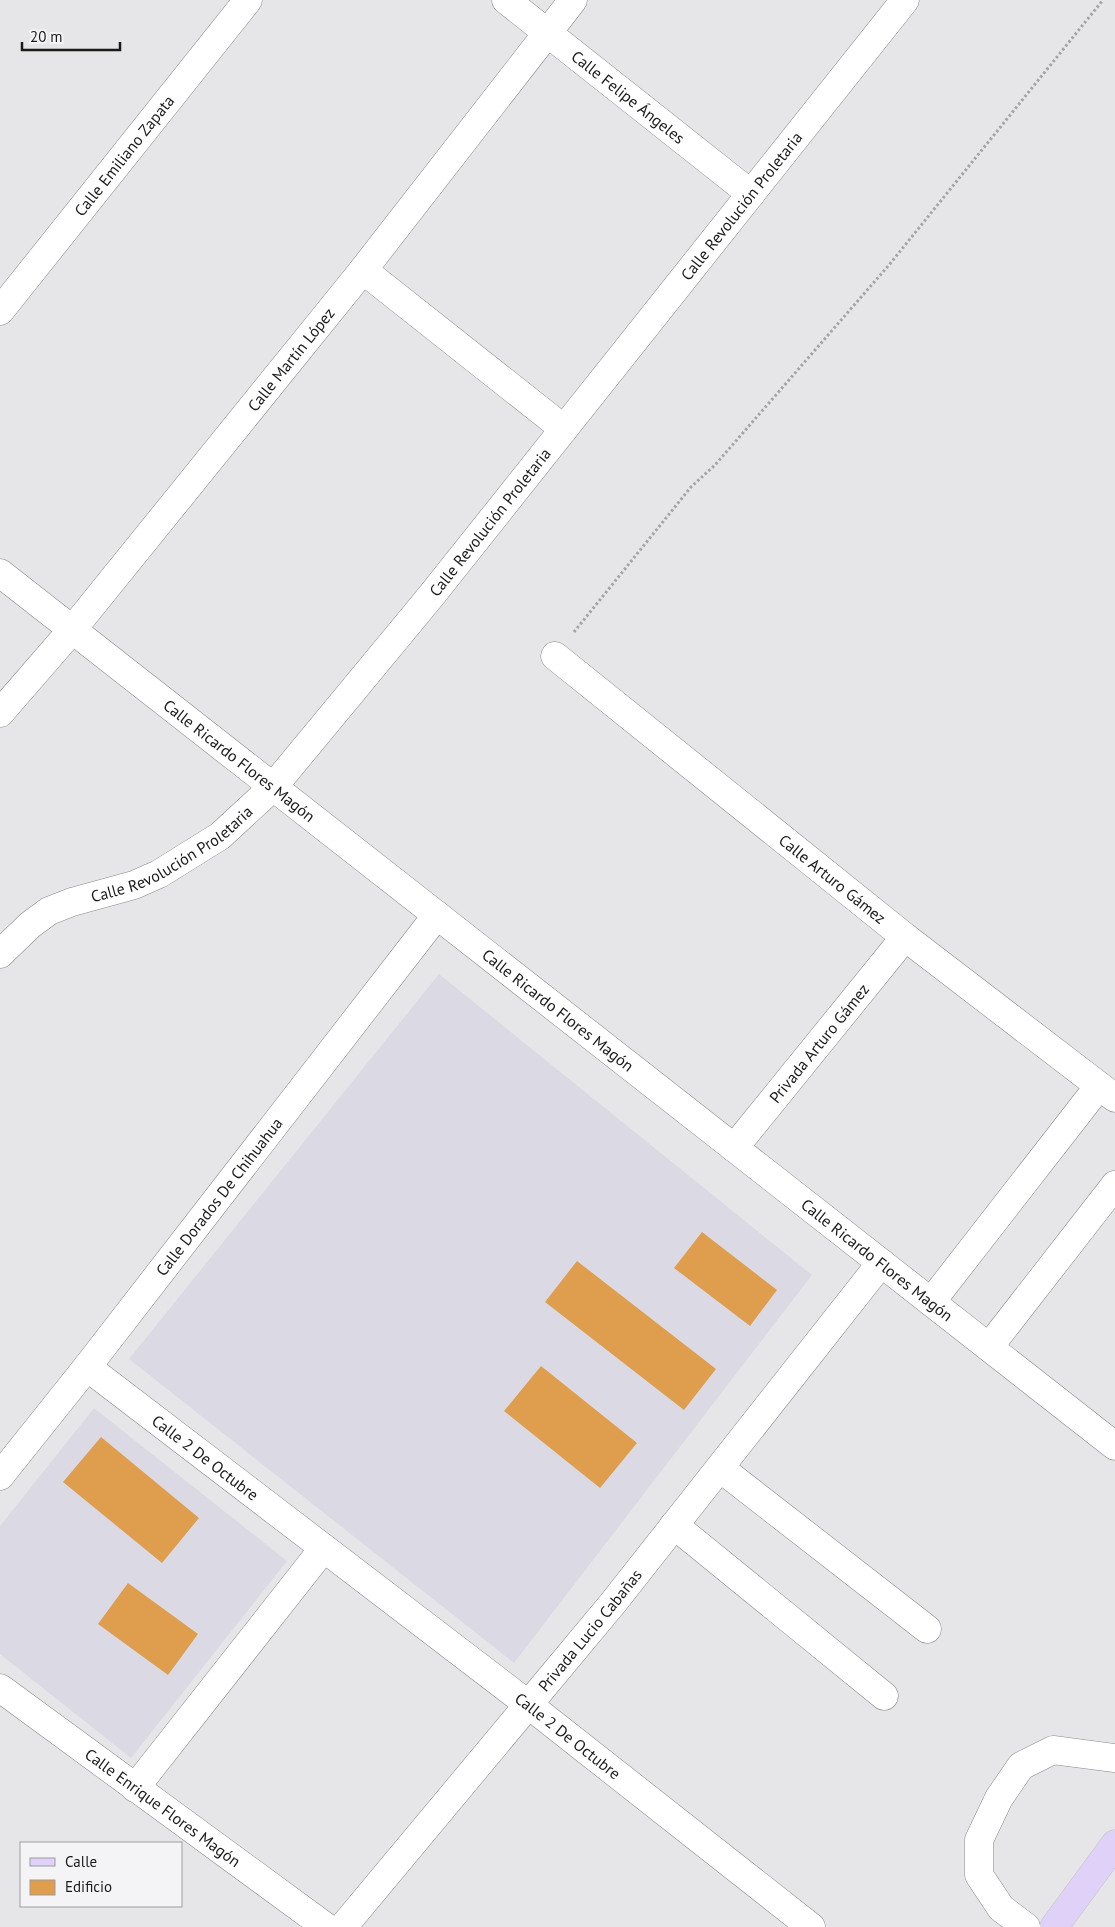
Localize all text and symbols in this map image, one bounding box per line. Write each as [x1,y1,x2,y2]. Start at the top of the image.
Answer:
scale bar [22,20,120,52]
text: 20 m [30,27,63,46]
street label: Calle Felipe Ángeles [568,46,689,148]
street label: Calle Emiliano Zapata [70,91,178,220]
street label: Calle Revolución Proletaria [676,128,806,284]
street label: Calle Martín López [243,303,339,415]
street label: Calle Revolución Proletaria [425,444,555,600]
street label: Calle Ricardo Flores Magón [159,695,319,826]
street label: Calle Revolución Proletaria [89,801,257,906]
street label: Calle Arturo Gámez [775,830,890,928]
street label: Calle Ricardo Flores Magón [478,945,638,1076]
street label: Privada Arturo Gámez [765,979,873,1107]
street label: Calle Dorados De Chihuahua [151,1113,287,1280]
street label: Calle Ricardo Flores Magón [797,1194,957,1325]
street label: Calle 2 De Octubre [148,1410,263,1505]
street label: Privada Lucio Cabañas [534,1565,646,1695]
street label: Calle 2 De Octubre [511,1688,625,1783]
street label: Calle Enrique Flores Magón [81,1745,245,1871]
legend [20,1842,182,1907]
text: Edificio [65,1877,112,1896]

